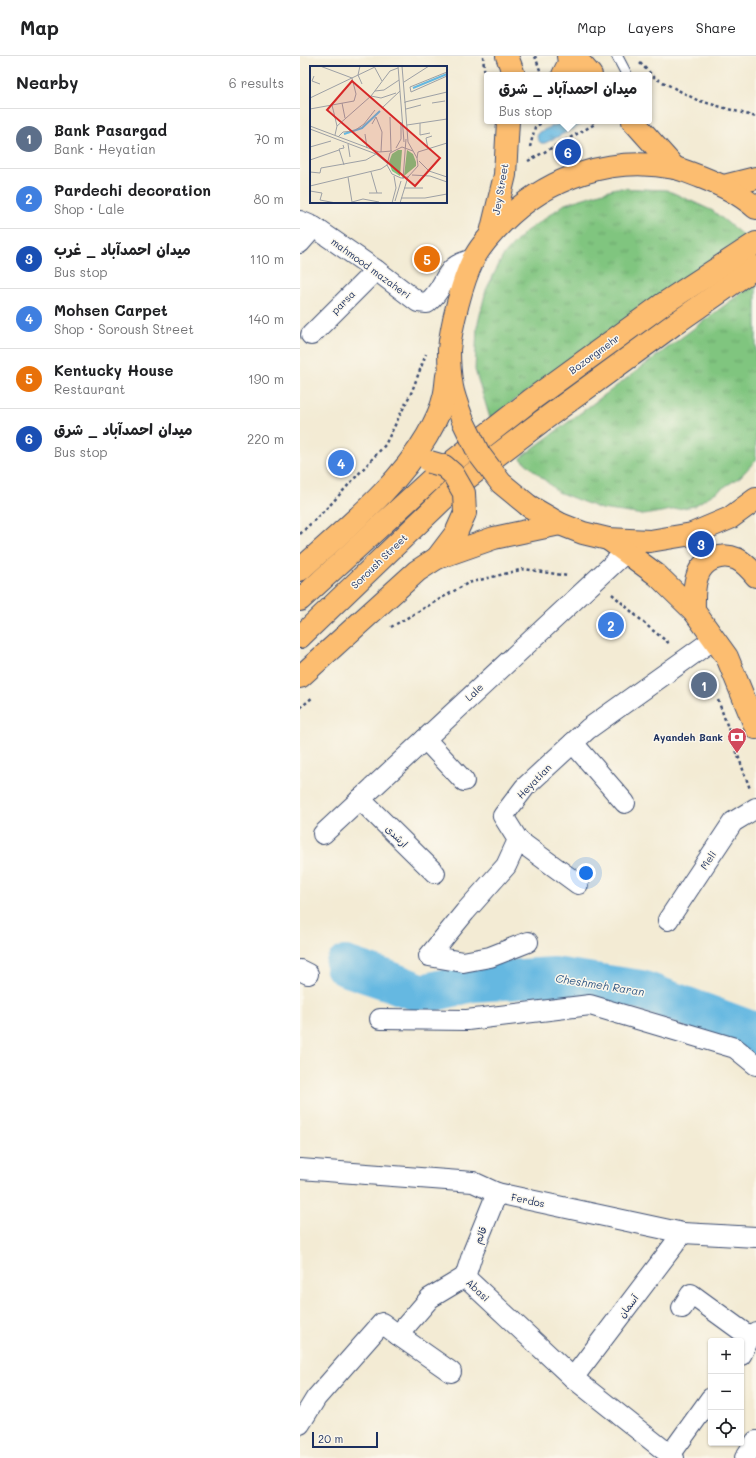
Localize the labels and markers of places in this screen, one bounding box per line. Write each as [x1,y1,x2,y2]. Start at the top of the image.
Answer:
pin: 6 [555,137,581,167]
pin: 5 [414,244,440,274]
pin: 4 [328,448,354,478]
pin: 3 [688,529,714,559]
pin: 2 [598,610,624,640]
pin: 1 [691,670,717,700]
bank icon: Ayandeh Bank [726,726,748,754]
place label: Ayandeh Bank [653,730,723,744]

